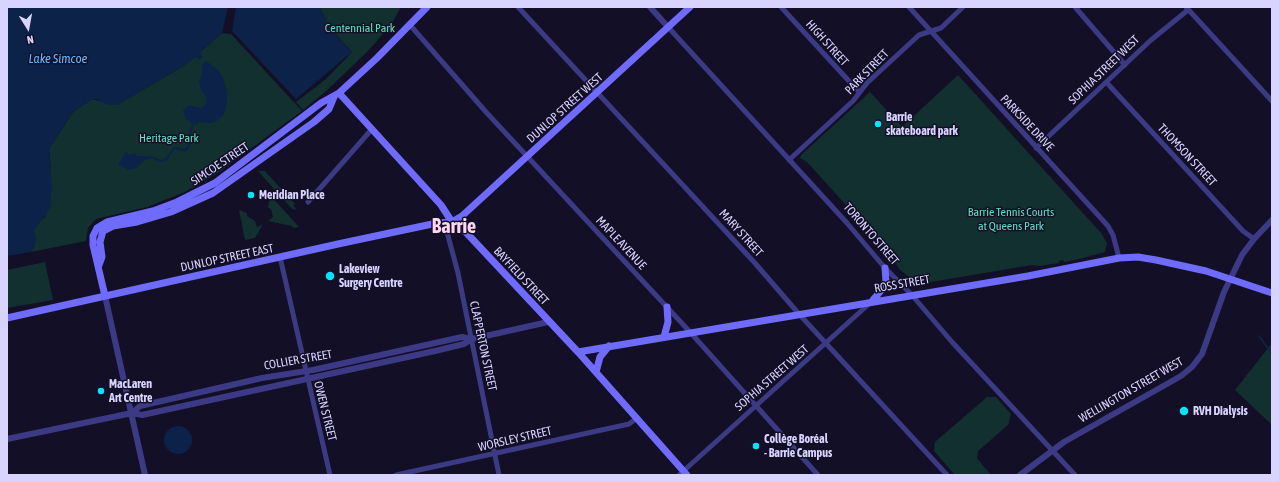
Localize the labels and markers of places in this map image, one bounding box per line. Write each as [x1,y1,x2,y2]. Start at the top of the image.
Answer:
place label: Barrie skateboard park [886,110,958,138]
marker: Barrie skateboard park [873,119,883,129]
place label: Meridian Place [259,188,325,202]
marker: Meridian Place [246,190,256,200]
place label: Lakeview Surgery Centre [339,262,403,290]
marker: Lakeview Surgery Centre [324,270,336,282]
place label: MacLaren Art Centre [109,377,153,405]
marker: MacLaren Art Centre [96,386,106,396]
place label: RVH Dialysis [1193,404,1248,418]
marker: RVH Dialysis [1178,405,1190,417]
place label: Collège Boréal - Barrie Campus [764,432,832,460]
marker: Collège Boréal - Barrie Campus [751,441,761,451]

